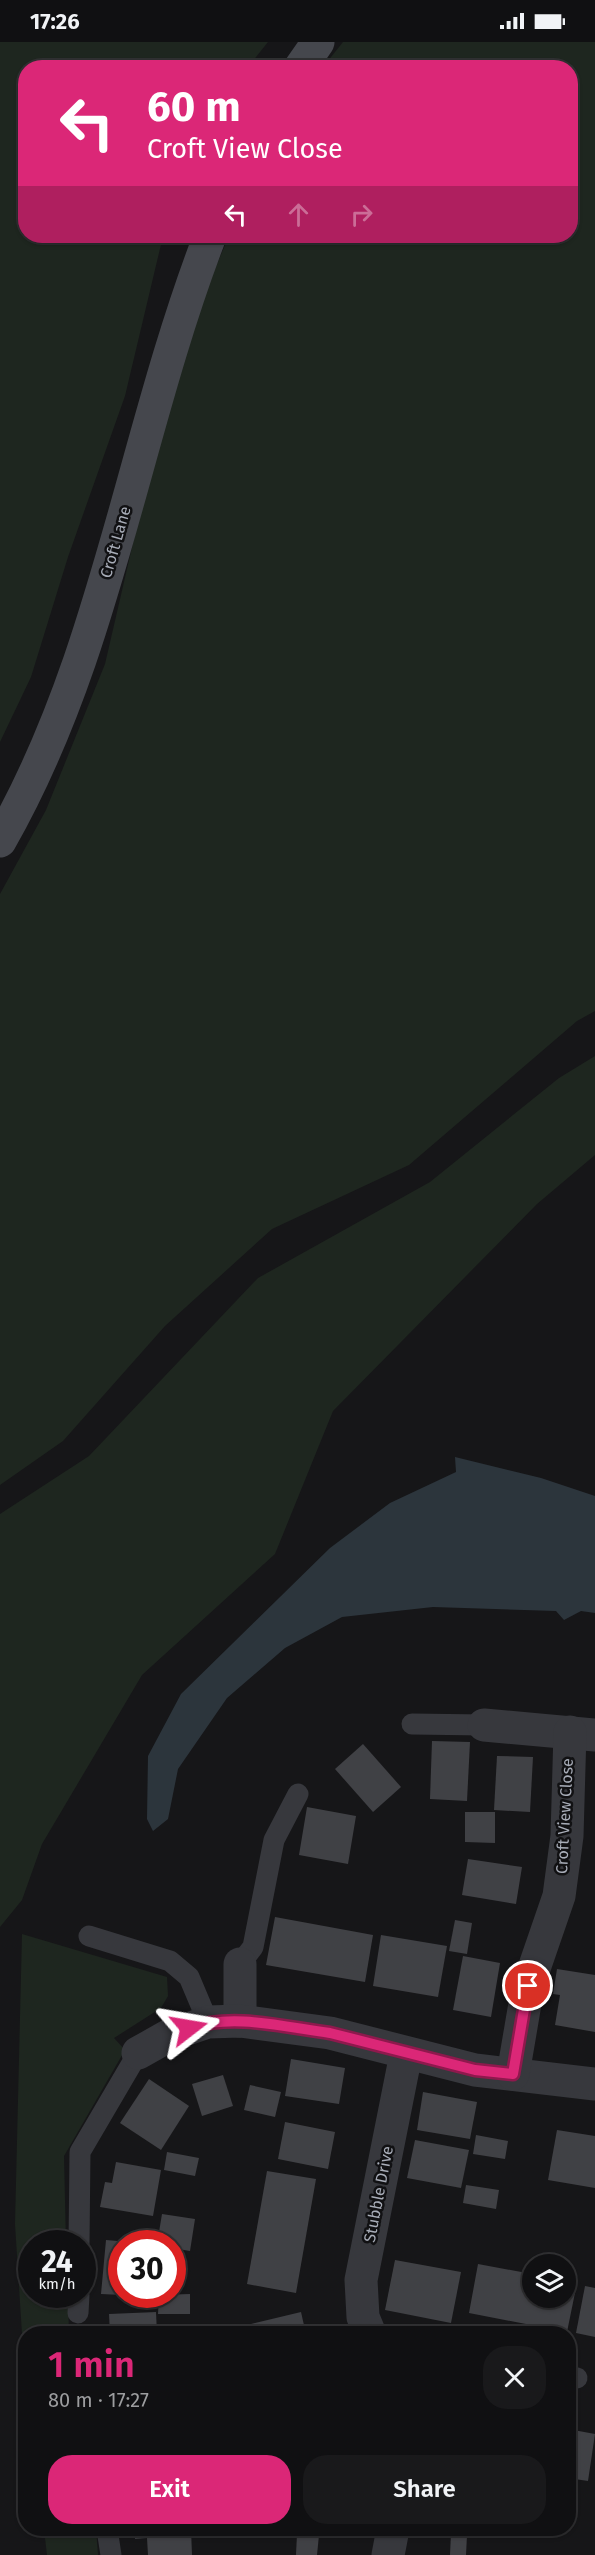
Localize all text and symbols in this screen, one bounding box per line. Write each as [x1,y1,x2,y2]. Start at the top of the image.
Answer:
text: 17:26 [30,8,80,35]
text: 60 m [147,82,241,132]
icon: left [48,84,126,162]
text: Croft View Close [147,133,343,165]
icon: left [219,198,252,231]
icon: ahead [282,198,315,231]
icon: right [345,198,378,231]
street label: Croft Lane [96,504,135,580]
street label: Croft View Close [552,1758,577,1874]
pin [502,1960,553,2011]
icon: arrive [511,1969,544,2002]
position arrow [157,1996,221,2060]
street label: Stubble Drive [360,2144,397,2244]
speed limit sign: 30 [108,2230,186,2308]
text: 24 [41,2244,73,2280]
map controls [522,2254,576,2308]
button: layers [522,2254,576,2308]
text: km/h [38,2275,76,2293]
text: 1 min [48,2343,135,2387]
button: close [483,2346,546,2409]
text: 80 m · 17:27 [48,2388,149,2412]
button: Exit [48,2455,291,2524]
button: Share [303,2455,546,2524]

